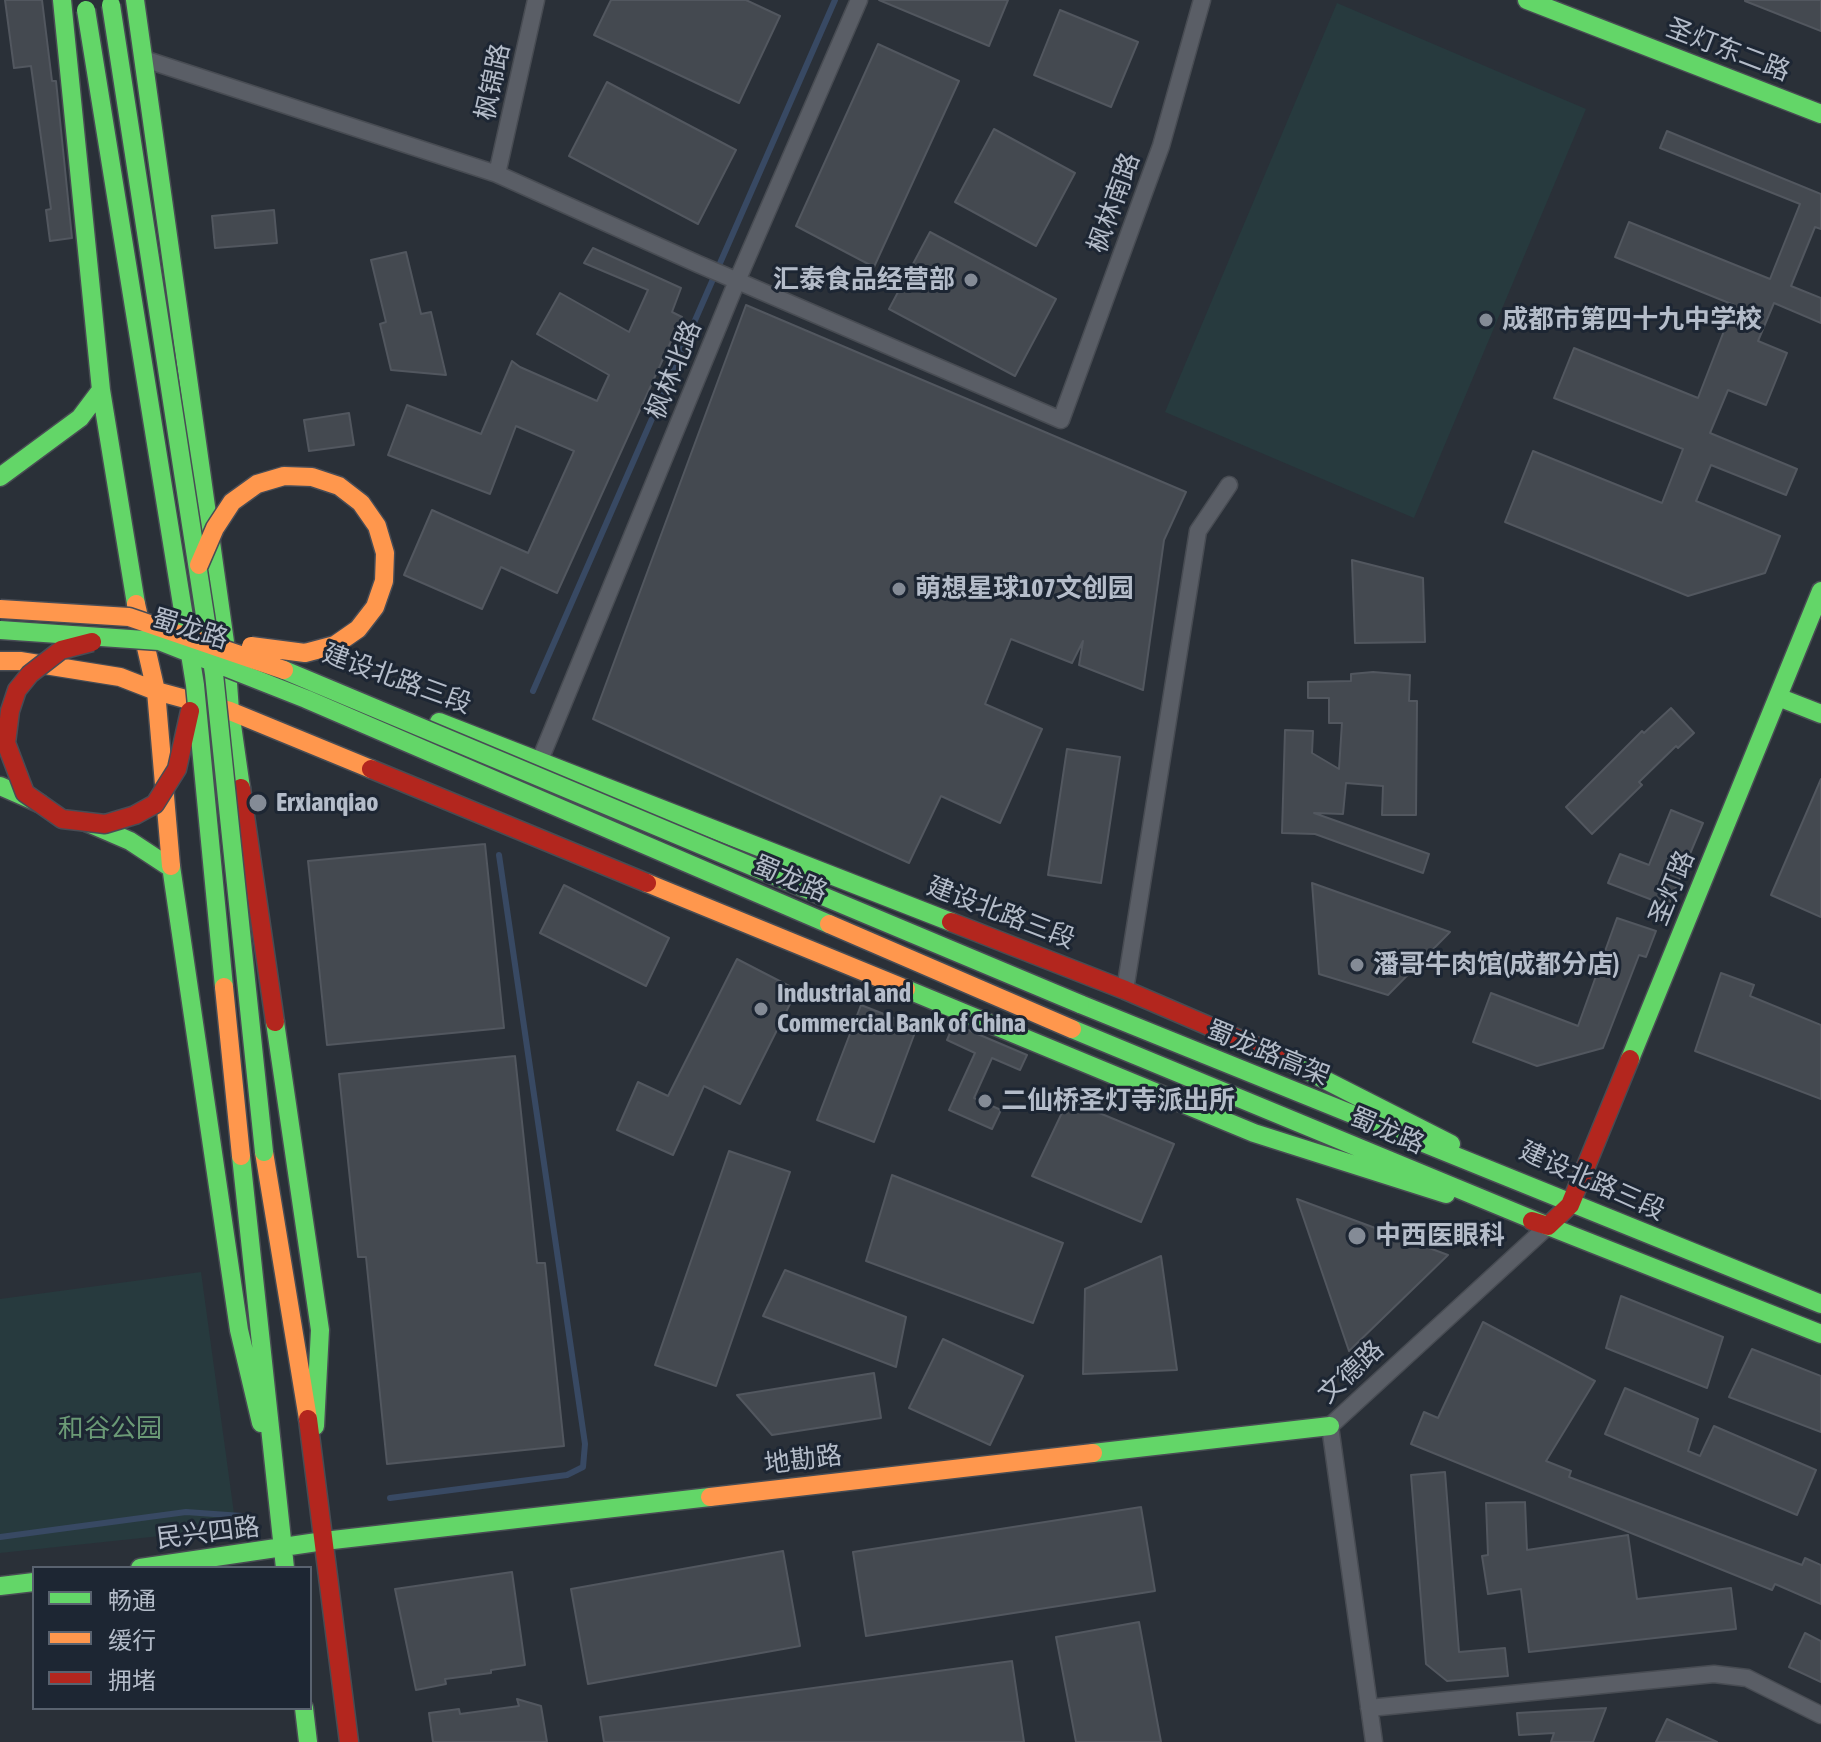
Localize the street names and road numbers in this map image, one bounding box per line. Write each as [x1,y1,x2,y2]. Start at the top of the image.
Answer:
street label: 圣灯东二路 [1662,12,1794,88]
street label: 枫锦路 [470,41,516,123]
street label: 枫林南路 [1082,149,1146,257]
street label: 枫林北路 [640,316,708,424]
street label: 蜀龙路 [148,603,232,655]
street label: 建设北路三段 [318,638,476,720]
street label: 圣灯路 [1643,846,1701,930]
street label: 蜀龙路 [748,849,832,909]
street label: 建设北路三段 [923,870,1079,956]
street label: 蜀龙路高架 [1202,1014,1334,1092]
street label: 蜀龙路 [1345,1101,1429,1161]
street label: 建设北路三段 [1514,1135,1670,1227]
street label: 文德路 [1312,1334,1390,1410]
street label: 地勘路 [762,1440,844,1480]
street label: 民兴四路 [154,1511,262,1555]

